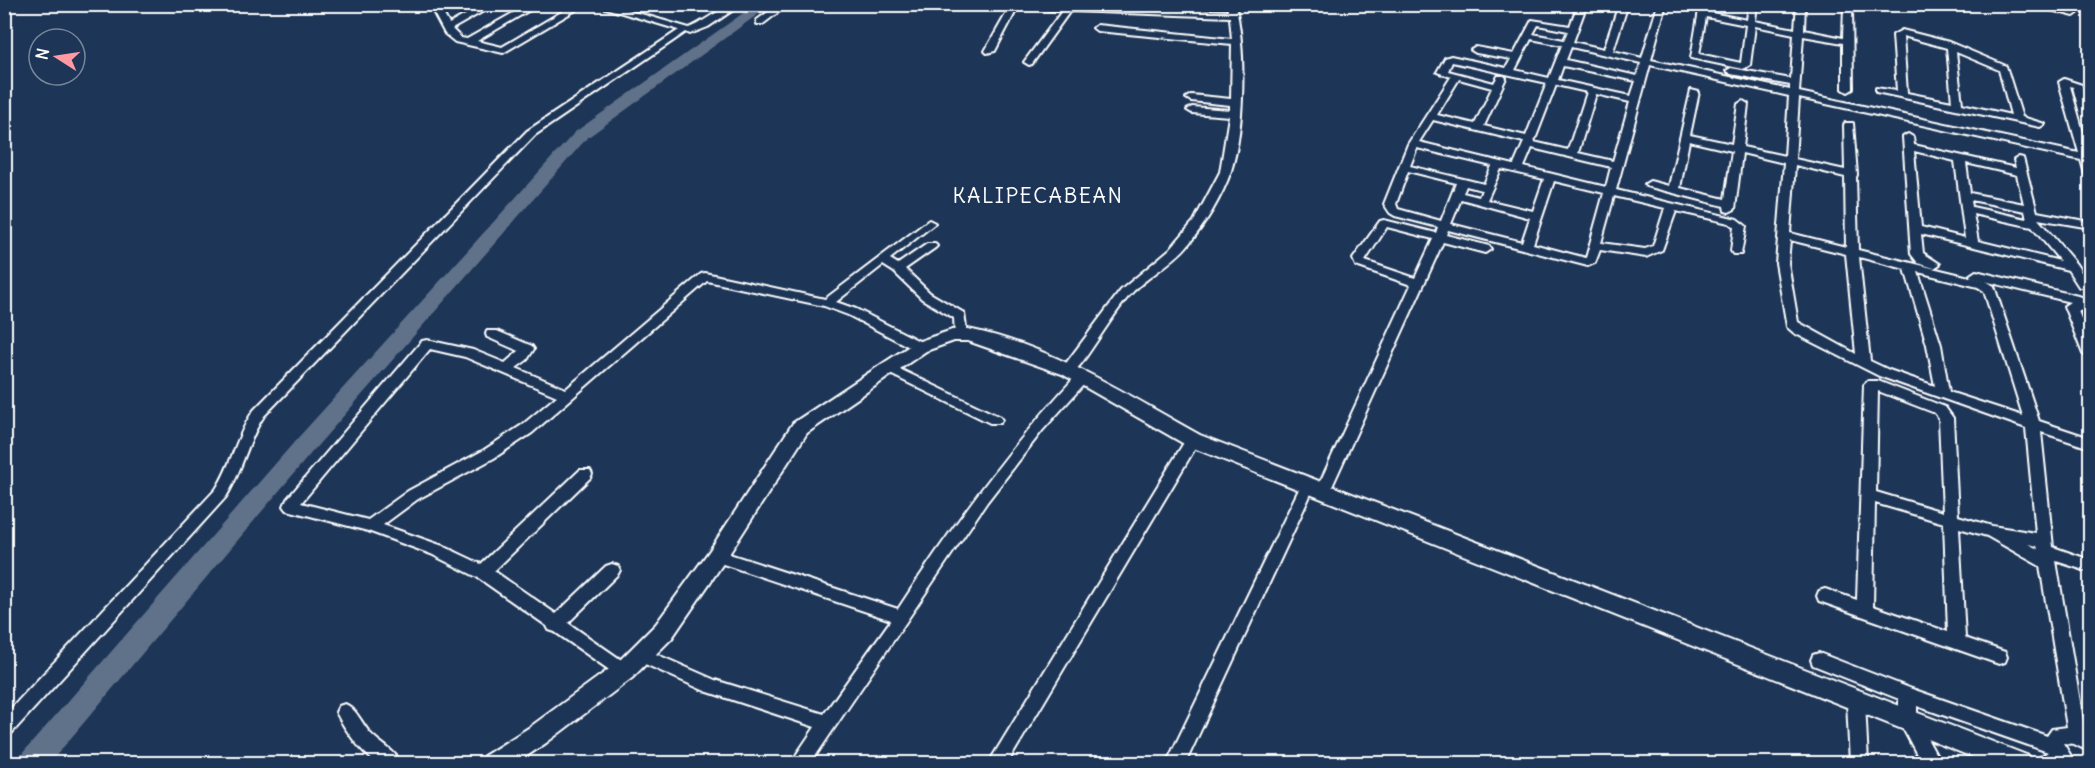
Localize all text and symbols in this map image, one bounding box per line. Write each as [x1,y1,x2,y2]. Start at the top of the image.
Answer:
north arrow [27,27,87,87]
text: N [31,46,53,61]
district label: KALIPECABEAN [952,182,1124,209]

